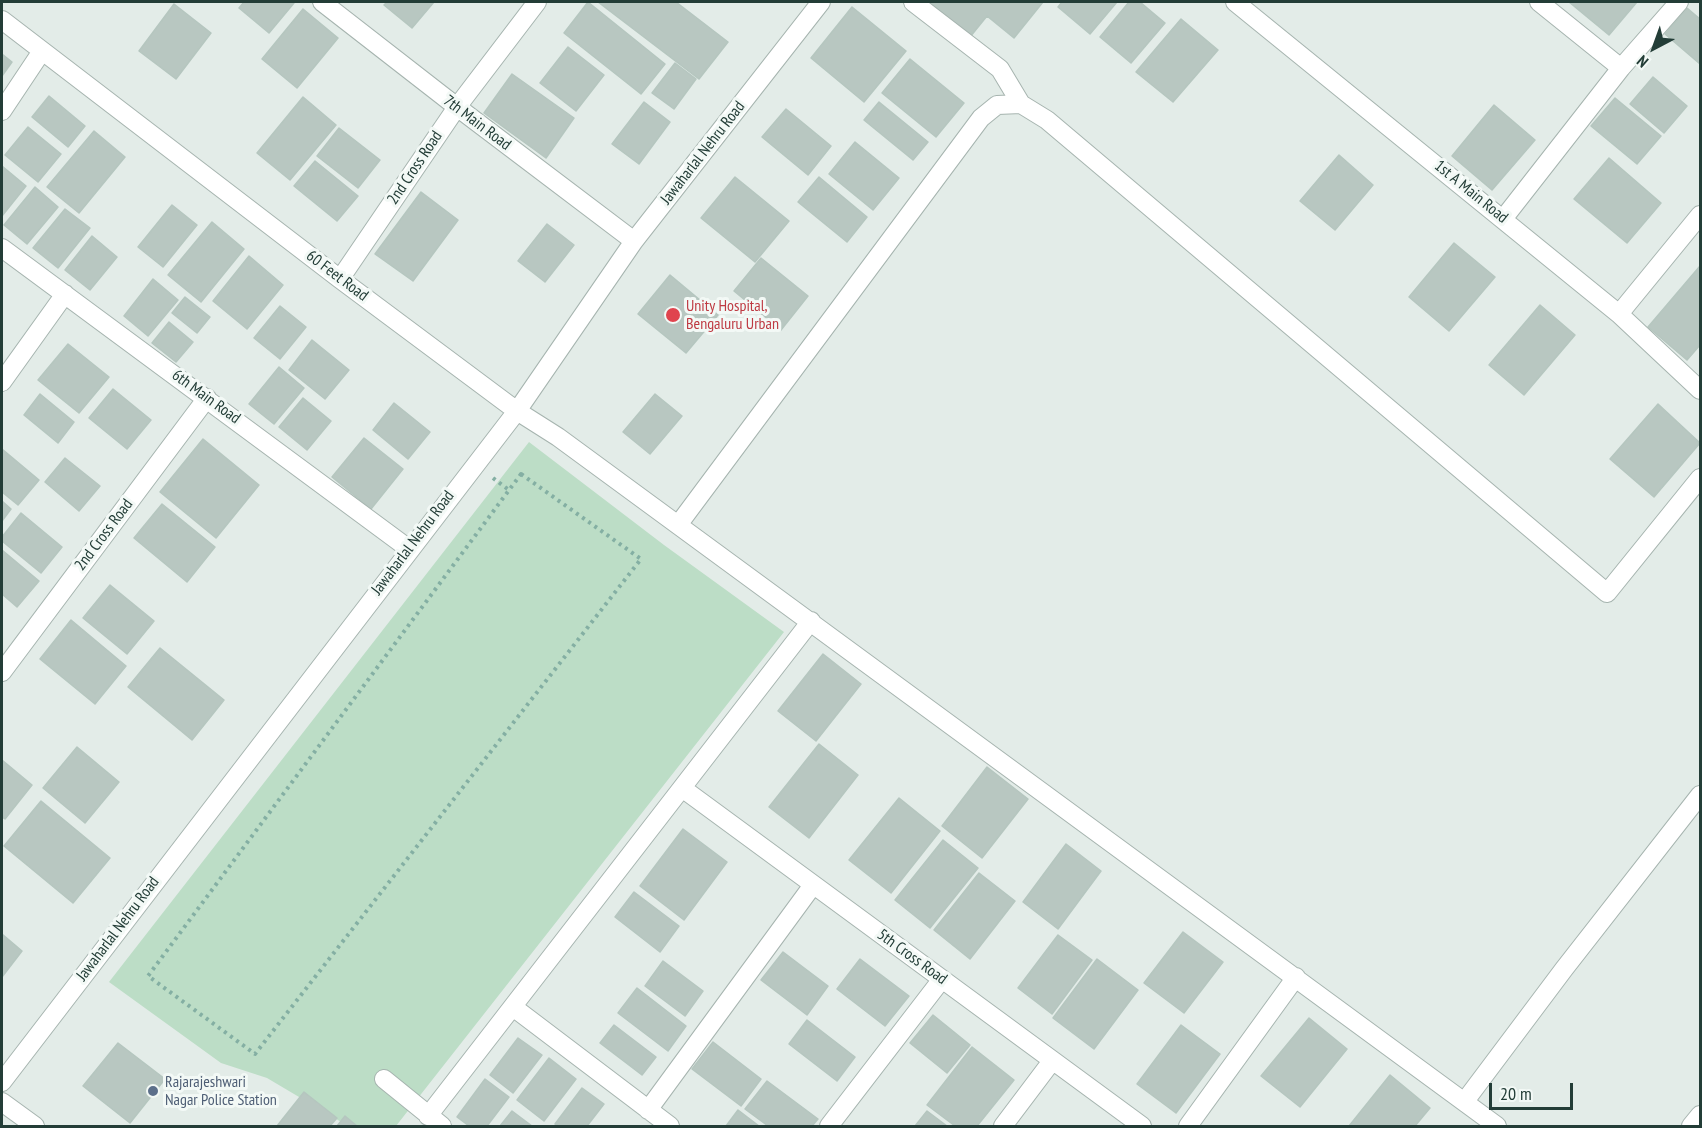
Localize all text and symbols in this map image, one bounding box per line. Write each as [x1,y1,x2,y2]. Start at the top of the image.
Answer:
north arrow [1624,18,1684,78]
text: N [1632,51,1652,72]
street label: 7th Main Road [439,91,515,155]
street label: Jawaharlal Nehru Road [657,98,749,208]
street label: 2nd Cross Road [383,128,447,208]
street label: 1st A Main Road [1430,156,1512,228]
street label: 60 Feet Road [302,246,372,306]
place label: Unity Hospital, Bengaluru Urban [686,296,779,334]
marker: Unity Hospital, Bengaluru Urban [664,306,682,324]
street label: 6th Main Road [168,366,244,428]
street label: Jawaharlal Nehru Road [368,487,458,599]
street label: 2nd Cross Road [71,495,137,575]
street label: Jawaharlal Nehru Road [73,873,163,985]
street label: 5th Cross Road [873,925,951,989]
scale bar [1492,1071,1576,1109]
place label: Rajarajeshwari Nagar Police Station [165,1072,277,1110]
text: 20 m [1500,1082,1532,1105]
marker: Rajarajeshwari Nagar Police Station [146,1084,160,1098]

